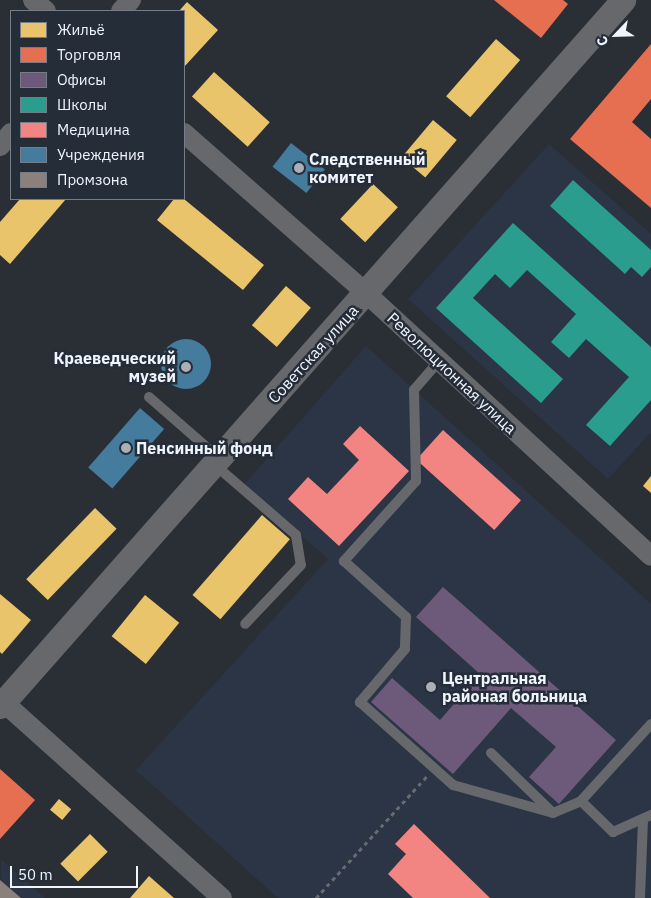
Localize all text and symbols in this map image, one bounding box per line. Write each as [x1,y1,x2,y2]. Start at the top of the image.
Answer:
legend [10,10,185,200]
north arrow [591,10,641,60]
text: Жильё [57,20,105,39]
text: С [592,33,612,49]
text: Торговля [57,45,121,64]
text: Офисы [57,70,106,89]
text: Школы [57,95,107,114]
text: Медицина [57,120,130,139]
text: Учреждения [57,145,145,164]
place label: Следственный комитет [309,149,425,187]
marker: Следственный комитет [293,162,305,174]
text: Промзона [57,170,128,189]
street label: Советская улица [264,301,362,407]
street label: Революционная улица [383,308,521,438]
place label: Краеведческий музей [54,348,176,386]
marker: Краеведческий музей [180,361,192,373]
place label: Пенсинный фонд [136,438,273,458]
marker: Пенсинный фонд [120,442,132,454]
place label: Центральная районая больница [442,668,587,706]
marker: Центральная районая больница [424,680,438,694]
scale bar [12,856,140,888]
text: 50 m [18,865,53,884]

